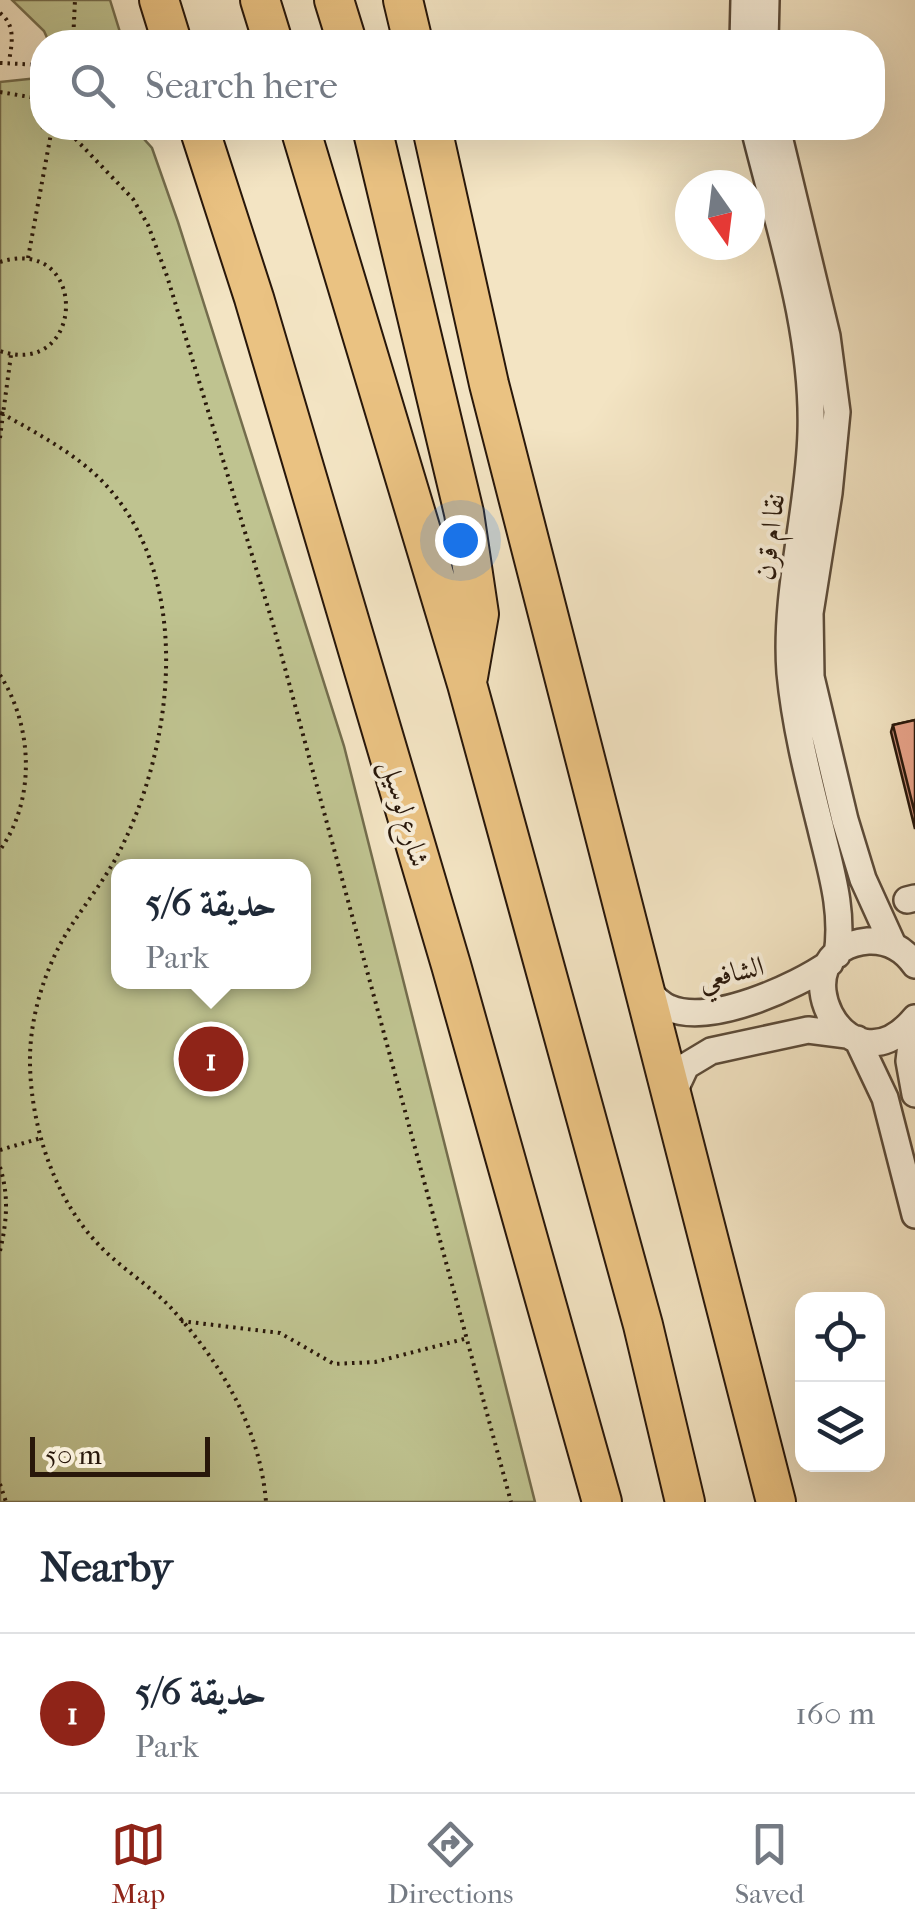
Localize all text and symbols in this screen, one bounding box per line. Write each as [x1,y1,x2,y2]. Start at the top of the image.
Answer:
search box [30,30,885,140]
icon: search [65,58,120,113]
text: Search here [145,63,338,108]
north arrow [675,170,765,260]
street label: نقا ام قرن [748,492,799,583]
your location [435,515,486,566]
street label: شارع لوسيل [368,756,437,872]
popup [111,859,311,989]
text: حديقة 5/6 [145,880,277,925]
text: Park [145,939,209,976]
street label: الشافعي [695,949,769,1005]
pin: 1 [178,1022,244,1096]
map controls [795,1292,885,1472]
button: locate [795,1292,885,1382]
button: layers [795,1382,885,1472]
scale bar [30,1432,210,1476]
text: 50 m [45,1438,102,1471]
text: Nearby [40,1543,172,1592]
text: حديقة 5/6 [135,1669,266,1714]
text: 1 [67,1695,78,1732]
text: 160 m [795,1695,875,1732]
text: Park [135,1728,199,1765]
tab: Map [111,1817,166,1910]
tab: Directions [387,1817,513,1910]
tab: Saved [735,1817,804,1910]

